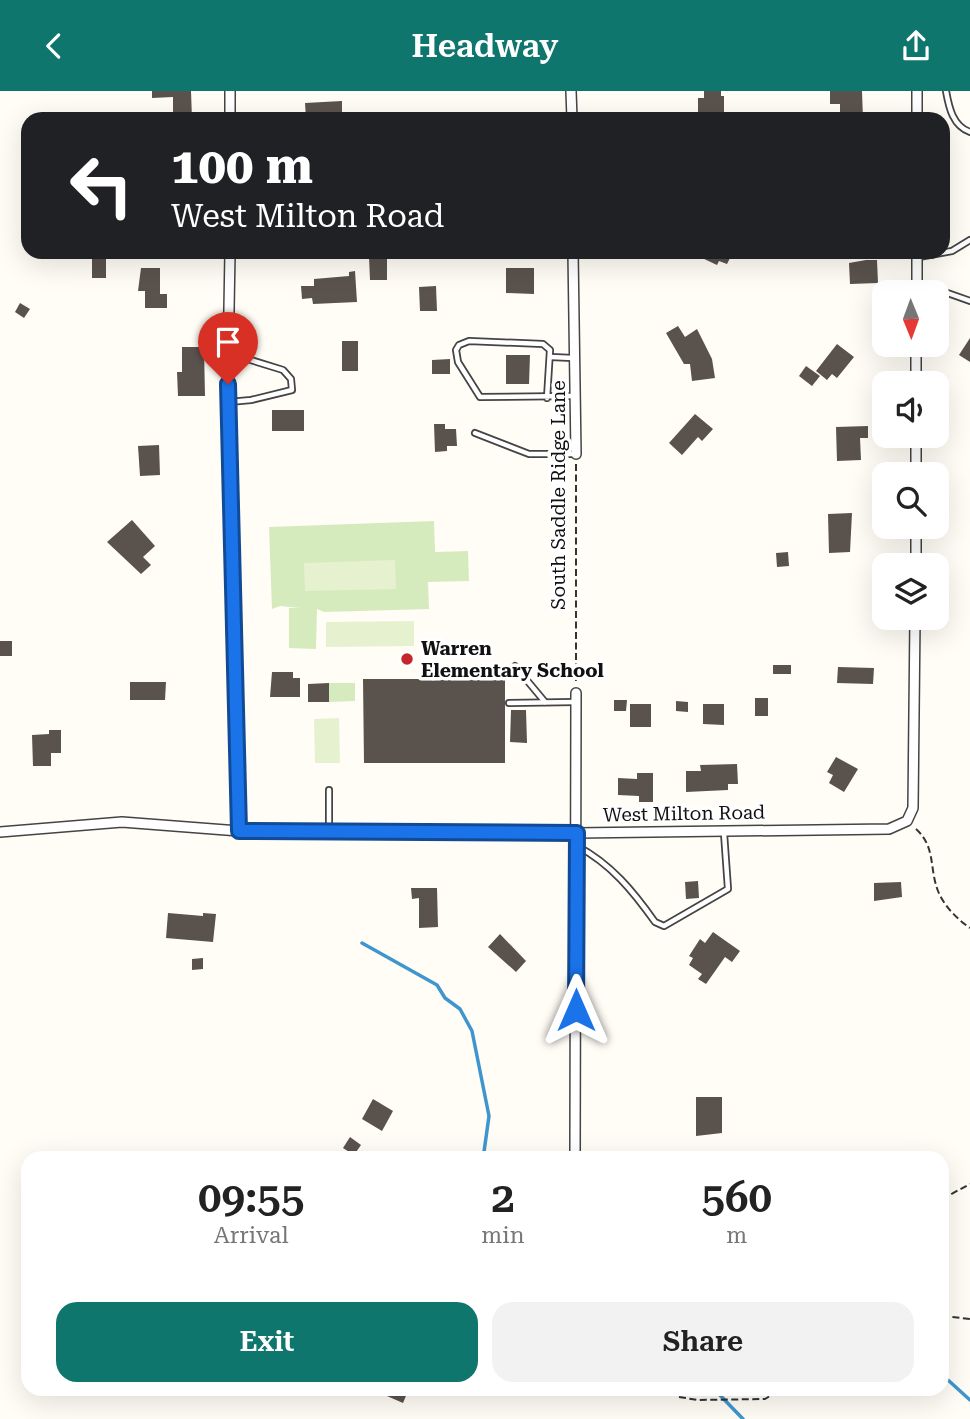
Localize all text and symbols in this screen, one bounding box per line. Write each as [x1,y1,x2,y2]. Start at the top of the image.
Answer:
icon: back [35,27,73,65]
text: Headway [412,27,558,65]
icon: share [897,27,935,65]
text: 100 m [171,138,313,195]
icon: left [56,140,147,231]
text: West Milton Road [171,197,444,235]
north arrow [872,280,948,357]
map controls [872,280,949,630]
pin [198,312,258,384]
icon: arrive [209,323,247,361]
button: sound [872,371,949,448]
street label: South Saddle Ridge Lane [547,380,570,610]
button: search [872,462,949,539]
button: layers [872,553,949,630]
place label: Warren Elementary School [421,637,604,682]
marker: Warren Elementary School [399,651,415,667]
street label: West Milton Road [603,801,765,826]
position arrow [539,973,613,1047]
text: 09:55 [198,1173,304,1222]
text: 2 [491,1173,515,1222]
text: 560 [701,1173,772,1222]
text: Arrival [214,1222,289,1249]
text: min [481,1222,525,1249]
text: m [726,1222,747,1249]
button: Exit [56,1302,478,1382]
button: Share [492,1302,914,1382]

